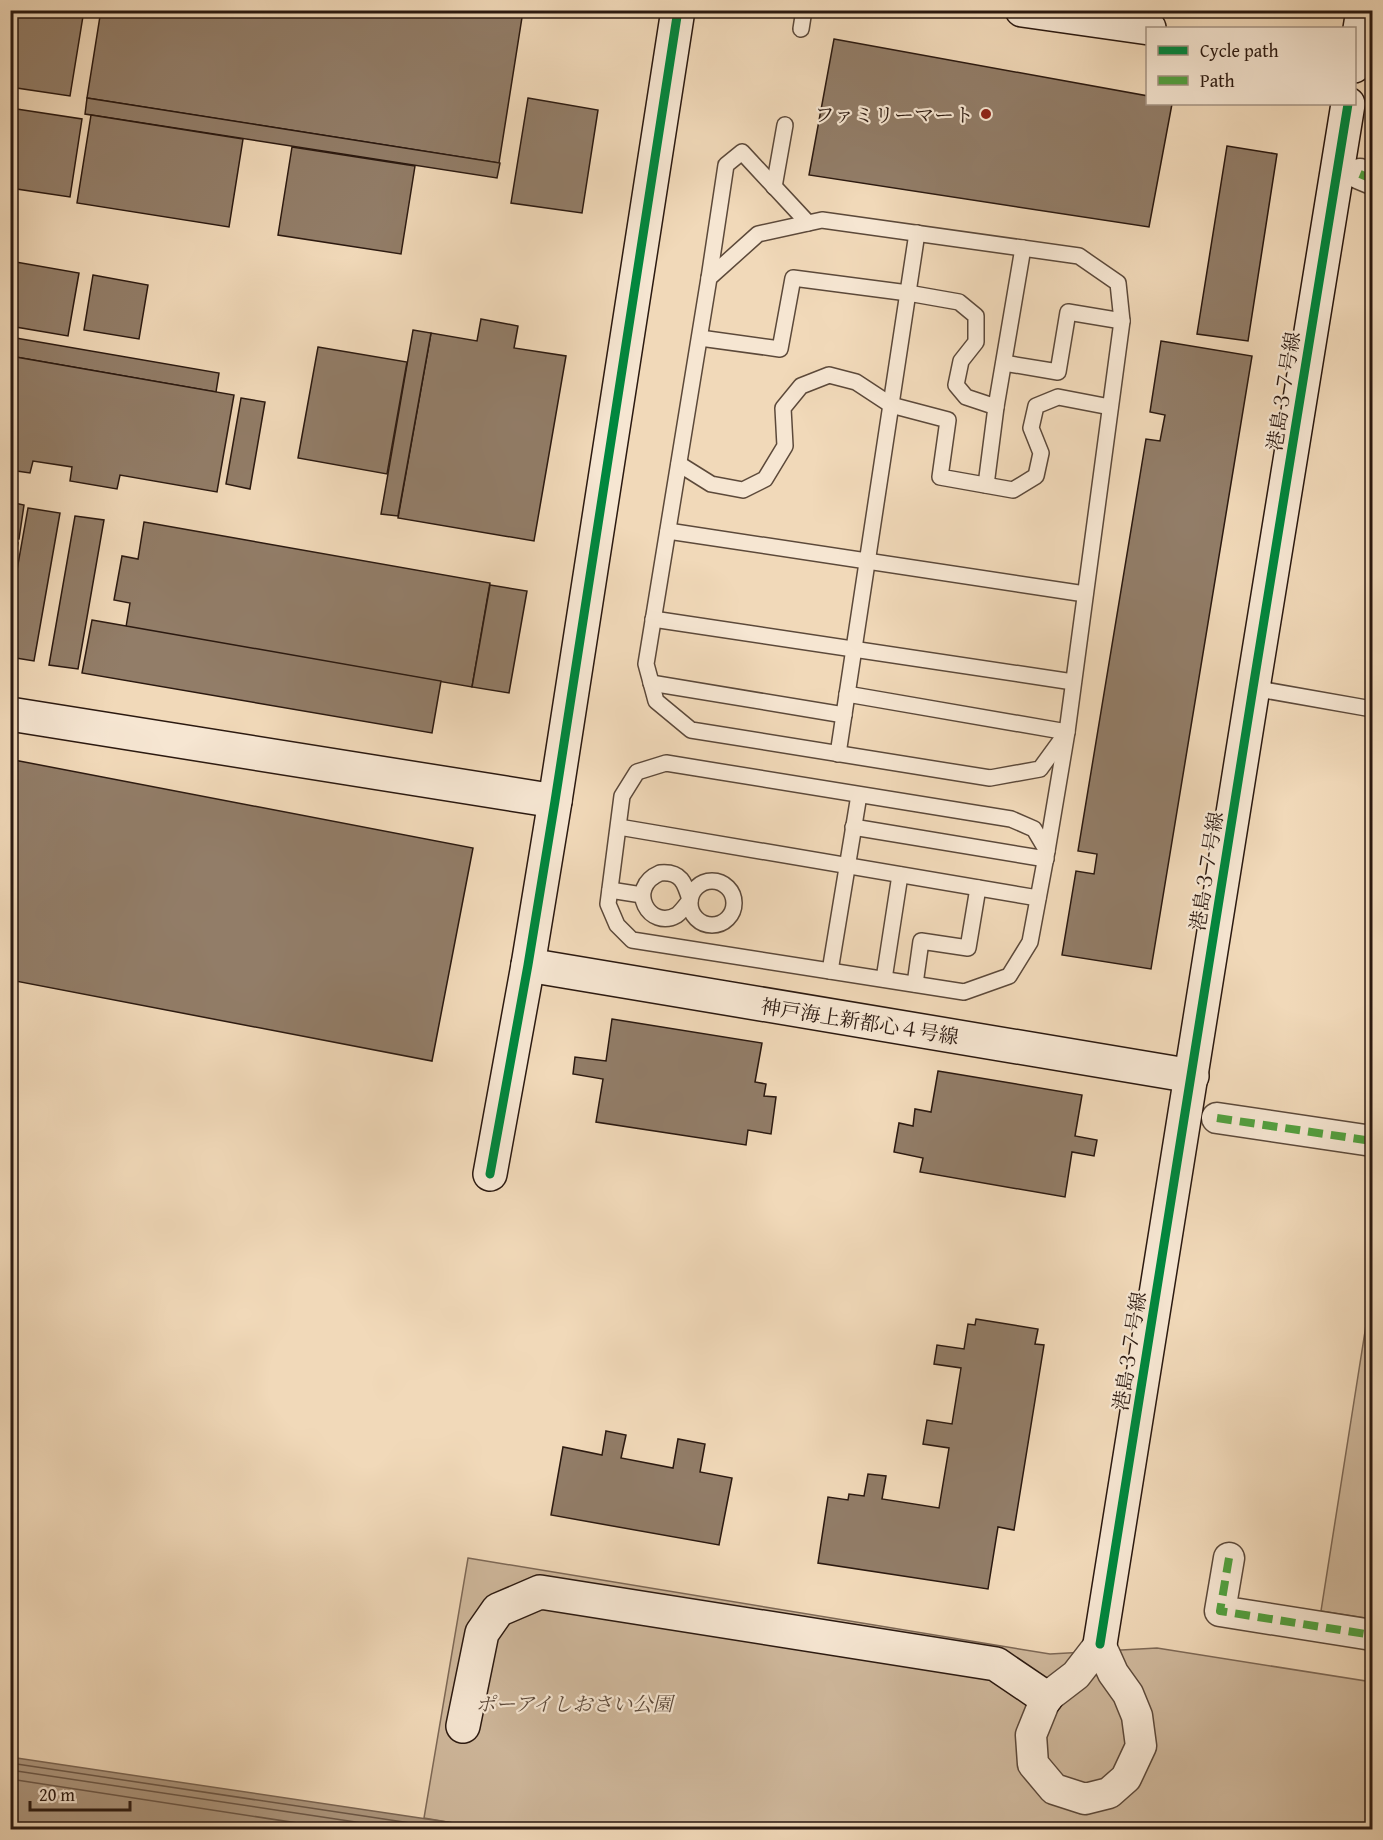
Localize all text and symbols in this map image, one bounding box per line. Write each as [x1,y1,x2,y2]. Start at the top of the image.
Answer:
legend [1146,27,1356,105]
text: Cycle path [1200,37,1279,64]
text: Path [1200,67,1235,94]
place label: ファミリーマート [814,100,974,129]
marker: ファミリーマート [979,107,993,121]
street label: 港島３７号線 [1259,329,1307,453]
street label: 港島３７号線 [1182,809,1230,933]
street label: 神戸海上新都心４号線 [759,991,961,1051]
street label: 港島３７号線 [1105,1289,1153,1413]
park label: ポーアイしおさい公園 [475,1689,676,1718]
scale bar [30,1774,130,1812]
text: 20 m [39,1781,75,1808]

